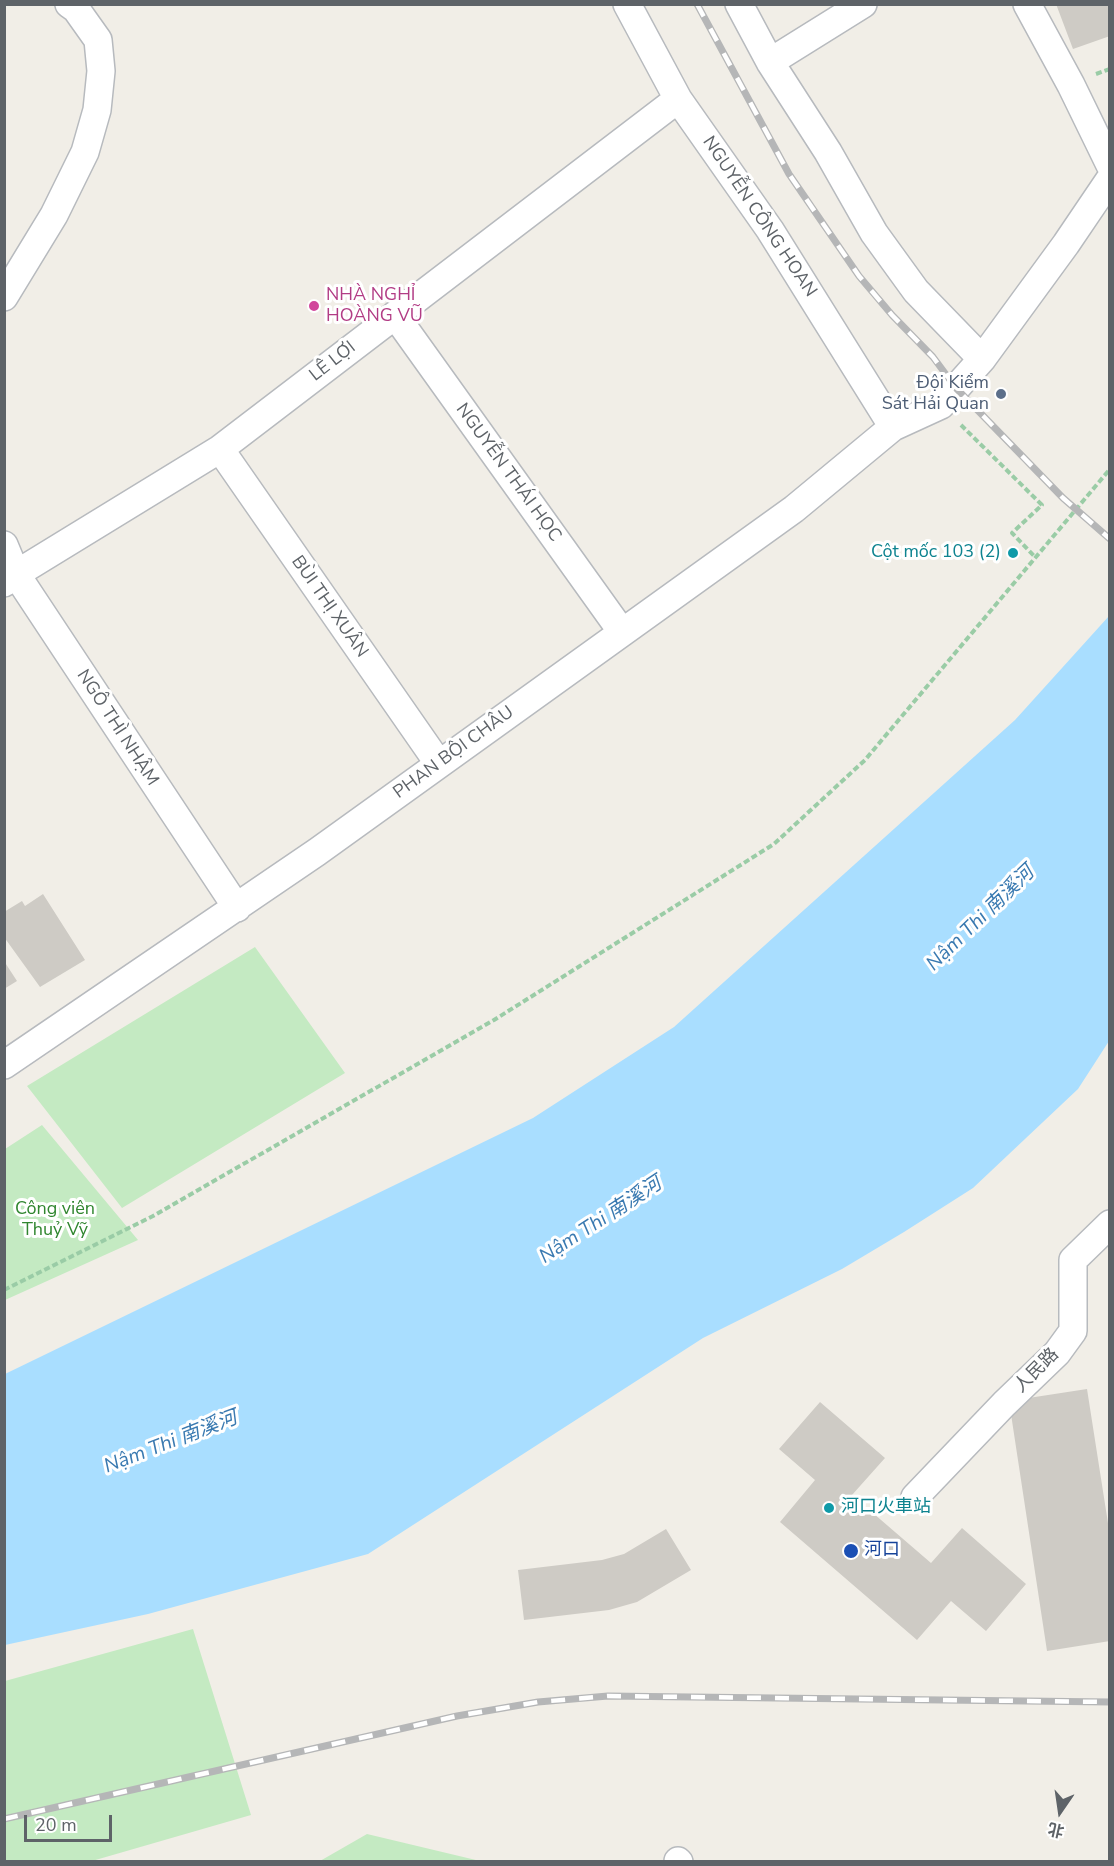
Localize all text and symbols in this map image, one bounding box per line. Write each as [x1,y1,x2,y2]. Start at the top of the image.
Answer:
street label: NGUYỄN CÔNG HOAN [697,133,821,301]
place label: NHÀ NGHỈ HOÀNG VŨ [326,285,423,328]
marker: NHÀ NGHỈ HOÀNG VŨ [307,299,321,313]
street label: LÊ LỢI [306,337,360,387]
place label: Đội Kiểm Sát Hải Quan [882,373,989,416]
marker: Đội Kiểm Sát Hải Quan [994,387,1008,401]
street label: NGUYỄN THÁI HỌC [451,400,565,546]
place label: Cột mốc 103 (2) [871,542,1001,564]
marker: Cột mốc 103 (2) [1006,546,1020,560]
street label: BÙI THỊ XUÂN [286,552,372,662]
street label: NGÔ THÌ NHẬM [71,666,163,790]
street label: PHAN BỘI CHÂU [390,702,518,804]
water label: Nậm Thi 南溪河 [922,861,1040,977]
water label: Nậm Thi 南溪河 [535,1173,667,1269]
park label: Công viên Thuỷ Vỹ [15,1199,95,1242]
street label: 人民路 [1010,1344,1064,1398]
water label: Nậm Thi 南溪河 [101,1407,241,1479]
place label: 河口火車站 [841,1497,931,1519]
marker: 河口火車站 [822,1501,836,1515]
place label: 河口 [864,1540,900,1562]
marker: 河口 [842,1542,860,1560]
north arrow [1030,1782,1090,1842]
scale bar [27,1803,116,1841]
text: 20 m [35,1813,77,1837]
text: 北 [1046,1817,1066,1842]

